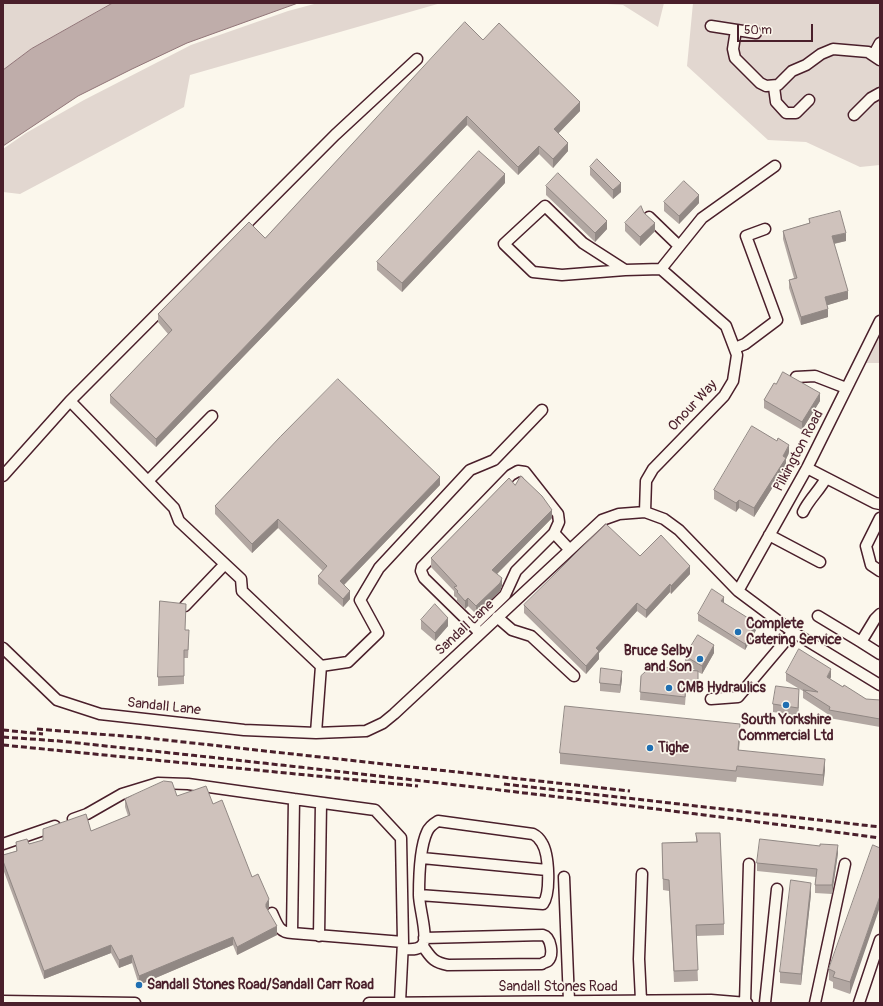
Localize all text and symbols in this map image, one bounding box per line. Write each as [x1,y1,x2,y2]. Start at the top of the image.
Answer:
scale bar [739,16,815,42]
text: 50 m [744,23,772,38]
street label: Onour Way [665,377,721,435]
street label: Pilkington Road [771,407,827,495]
street label: Sandall Lane [432,597,498,659]
place label: Complete Catering Service [746,616,841,648]
marker: Complete Catering Service [733,627,743,637]
place label: Bruce Selby and Son [624,643,692,676]
marker: Bruce Selby and Son [695,654,705,664]
place label: CMB Hydraulics [677,680,766,696]
marker: CMB Hydraulics [664,683,674,693]
street label: Sandall Lane [126,695,202,719]
marker: South Yorkshire Commercial Ltd [781,700,791,710]
place label: South Yorkshire Commercial Ltd [738,712,834,744]
place label: Tighe [658,740,689,756]
marker: Tighe [645,743,655,753]
place label: Sandall Stones Road/Sandall Carr Road [147,977,374,993]
street label: Sandall Stones Road [498,979,618,995]
marker: Sandall Stones Road/Sandall Carr Road [134,980,144,990]

